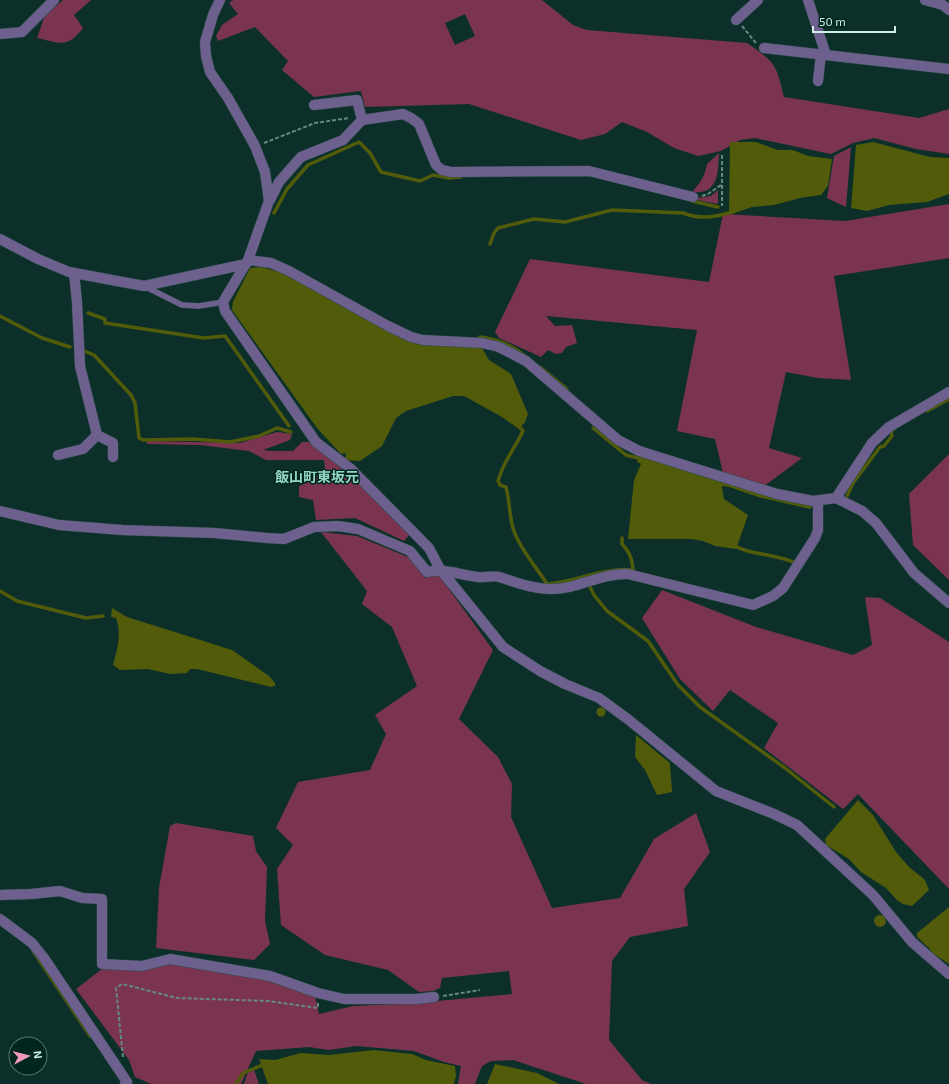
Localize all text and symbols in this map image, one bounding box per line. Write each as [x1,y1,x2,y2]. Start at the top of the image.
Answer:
scale bar [813,8,895,34]
text: 50 m [819,14,846,28]
district label: 飯山町東坂元 [275,468,359,485]
north arrow [8,1036,48,1076]
text: N [31,1050,45,1060]

